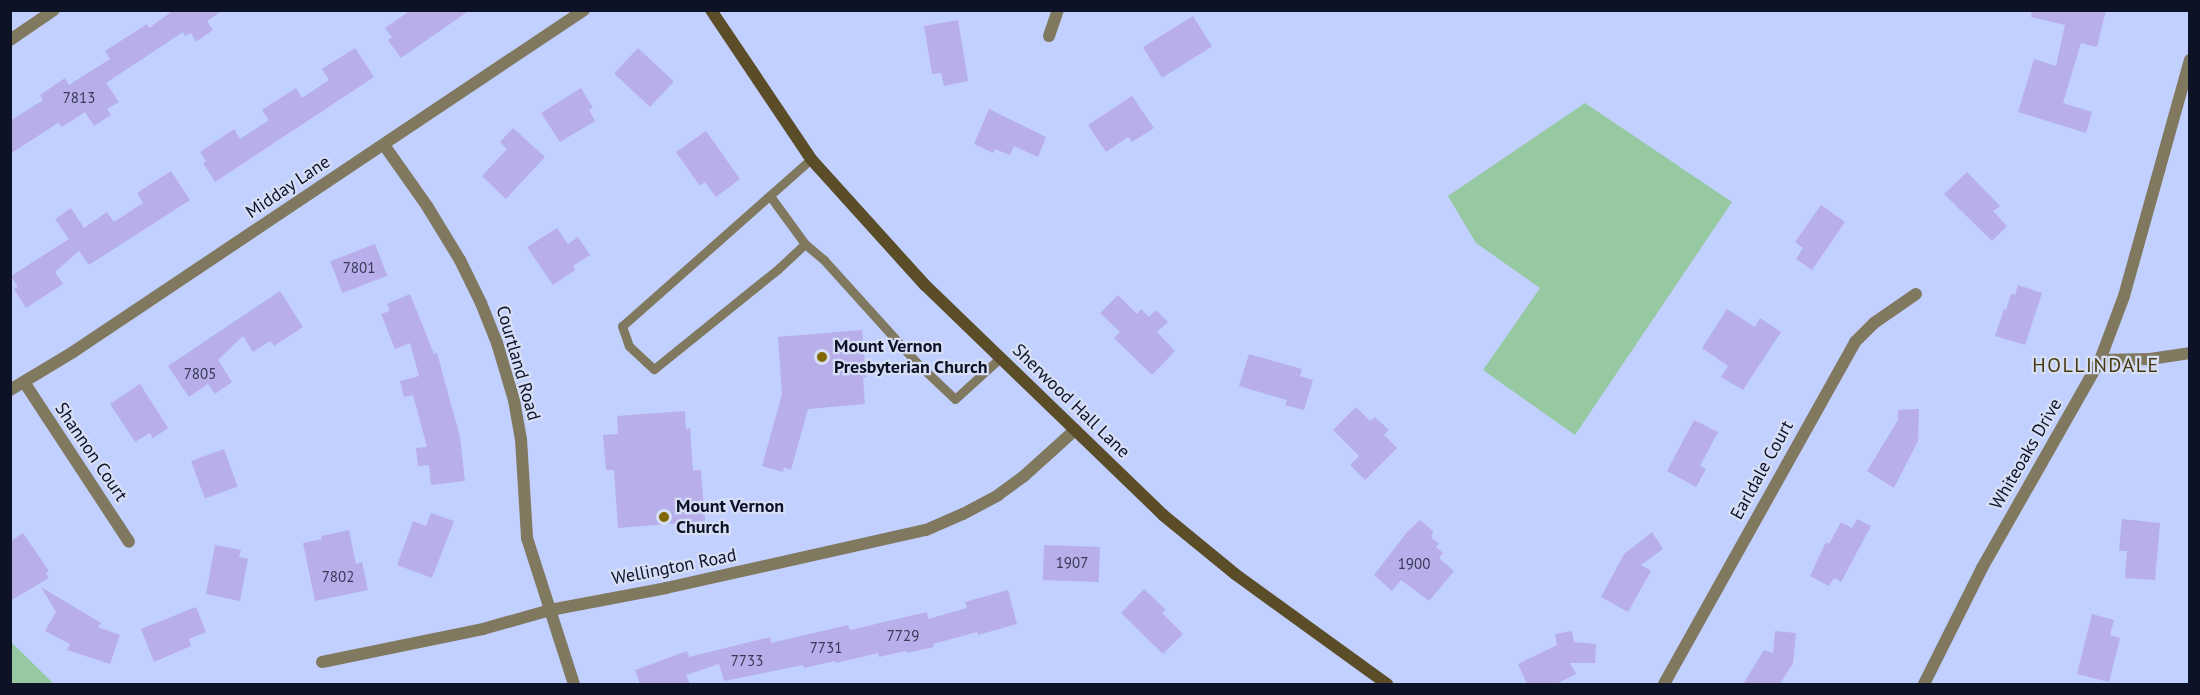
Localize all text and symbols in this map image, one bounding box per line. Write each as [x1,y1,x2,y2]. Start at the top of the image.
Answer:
house number: 7813 [63,89,95,107]
street label: Midday Lane [242,151,334,223]
house number: 7801 [343,259,375,277]
street label: Courtland Road [491,303,545,423]
place label: Mount Vernon Presbyterian Church [834,336,988,378]
street label: Sherwood Hall Lane [1008,340,1134,462]
marker: Mount Vernon Presbyterian Church [815,350,829,364]
district label: HOLLINDALE [2032,353,2160,377]
house number: 7805 [184,365,216,383]
street label: Whiteoaks Drive [1986,395,2066,513]
street label: Shannon Court [50,399,132,505]
street label: Earldale Court [1726,417,1798,523]
place label: Mount Vernon Church [676,496,785,538]
marker: Mount Vernon Church [657,510,671,524]
street label: Wellington Road [610,544,738,590]
house number: 1907 [1056,554,1088,572]
house number: 1900 [1398,555,1430,573]
house number: 7802 [322,568,354,586]
house number: 7729 [887,627,919,645]
house number: 7731 [810,639,842,657]
house number: 7733 [731,652,763,670]

